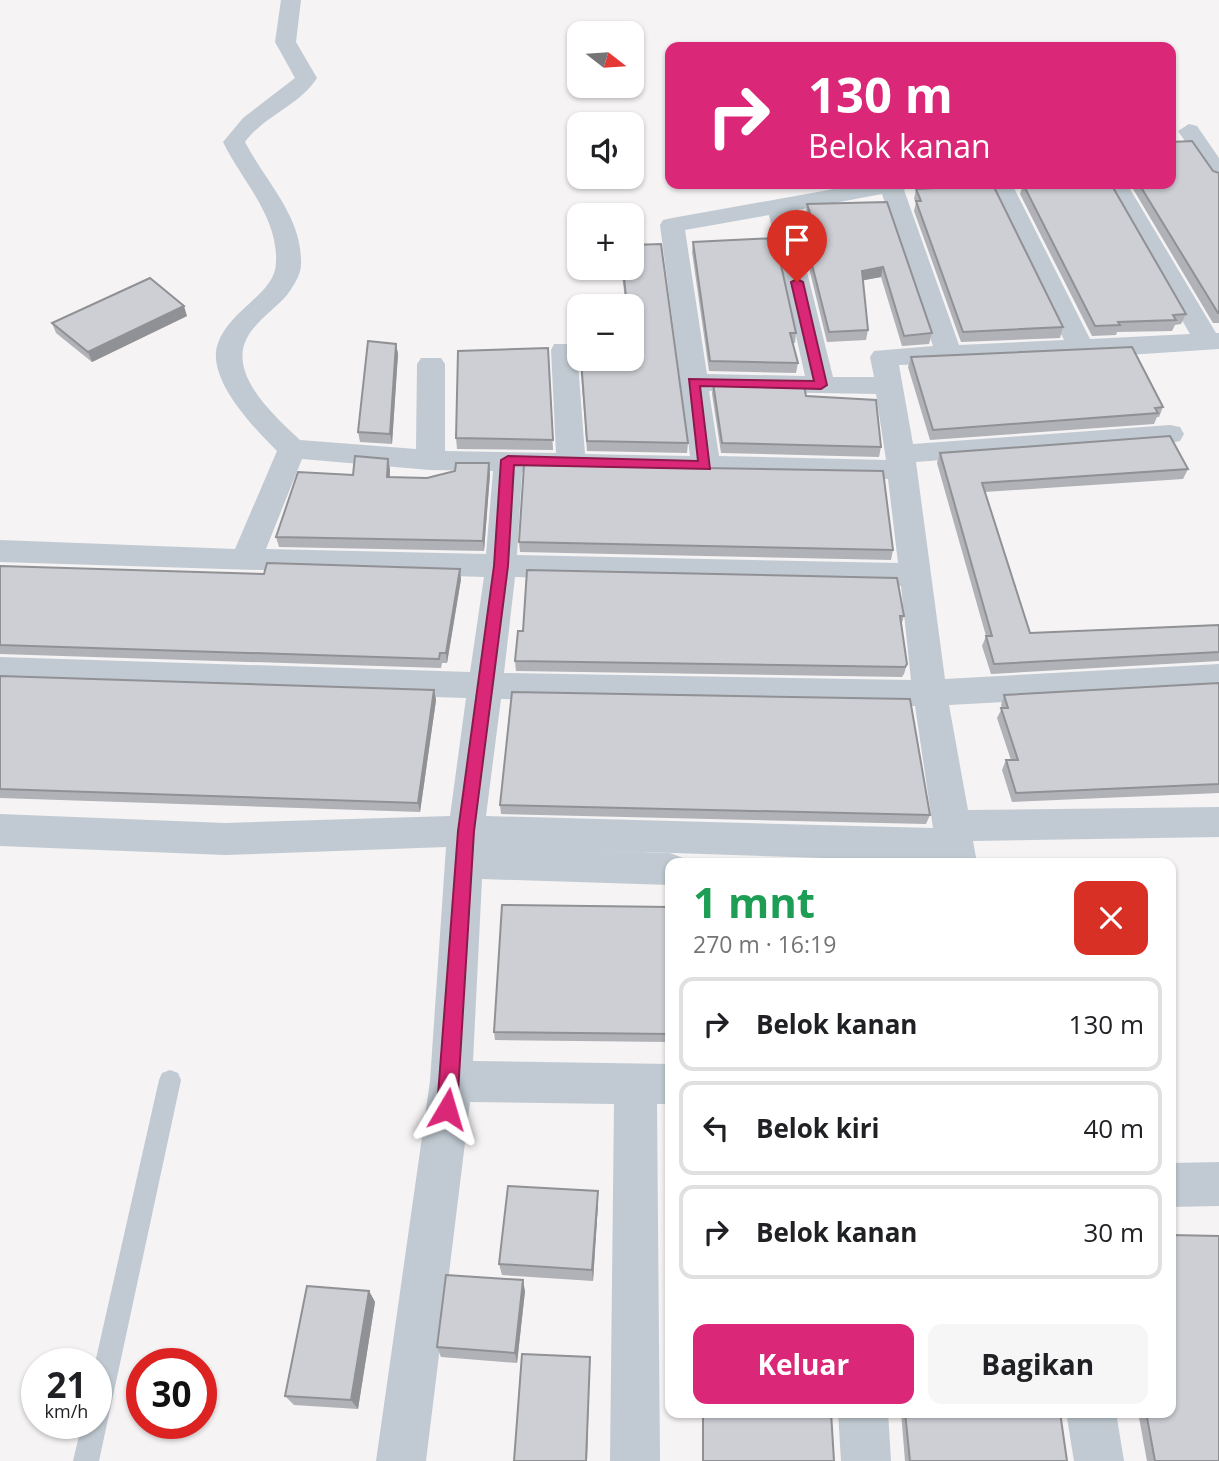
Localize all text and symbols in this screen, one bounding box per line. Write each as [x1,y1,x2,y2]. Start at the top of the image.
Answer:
north arrow [567,21,644,98]
map controls [567,21,644,371]
text: 130 m [808,61,953,127]
icon: right [693,70,784,161]
button: sound [567,112,644,189]
text: Belok kanan [808,124,991,167]
button: + [567,203,644,280]
pin [767,210,827,282]
icon: arrive [778,221,816,259]
button: − [567,294,644,371]
text: 1 mnt [693,873,815,930]
button: close [1074,881,1148,955]
text: 270 m · 16:19 [693,928,836,960]
icon: right [697,1005,735,1043]
text: Belok kanan [756,1006,917,1042]
text: 130 m [1069,1006,1144,1042]
position arrow [410,1072,484,1146]
icon: left [697,1109,735,1147]
text: Belok kiri [756,1110,880,1146]
text: 40 m [1083,1110,1144,1146]
icon: right [697,1213,735,1251]
text: Belok kanan [756,1214,917,1250]
text: 30 m [1083,1214,1144,1250]
button: Keluar [693,1324,914,1404]
button: Bagikan [928,1324,1148,1404]
speed limit sign: 30 [126,1348,217,1439]
text: 21 [46,1361,87,1408]
text: km/h [45,1399,88,1423]

